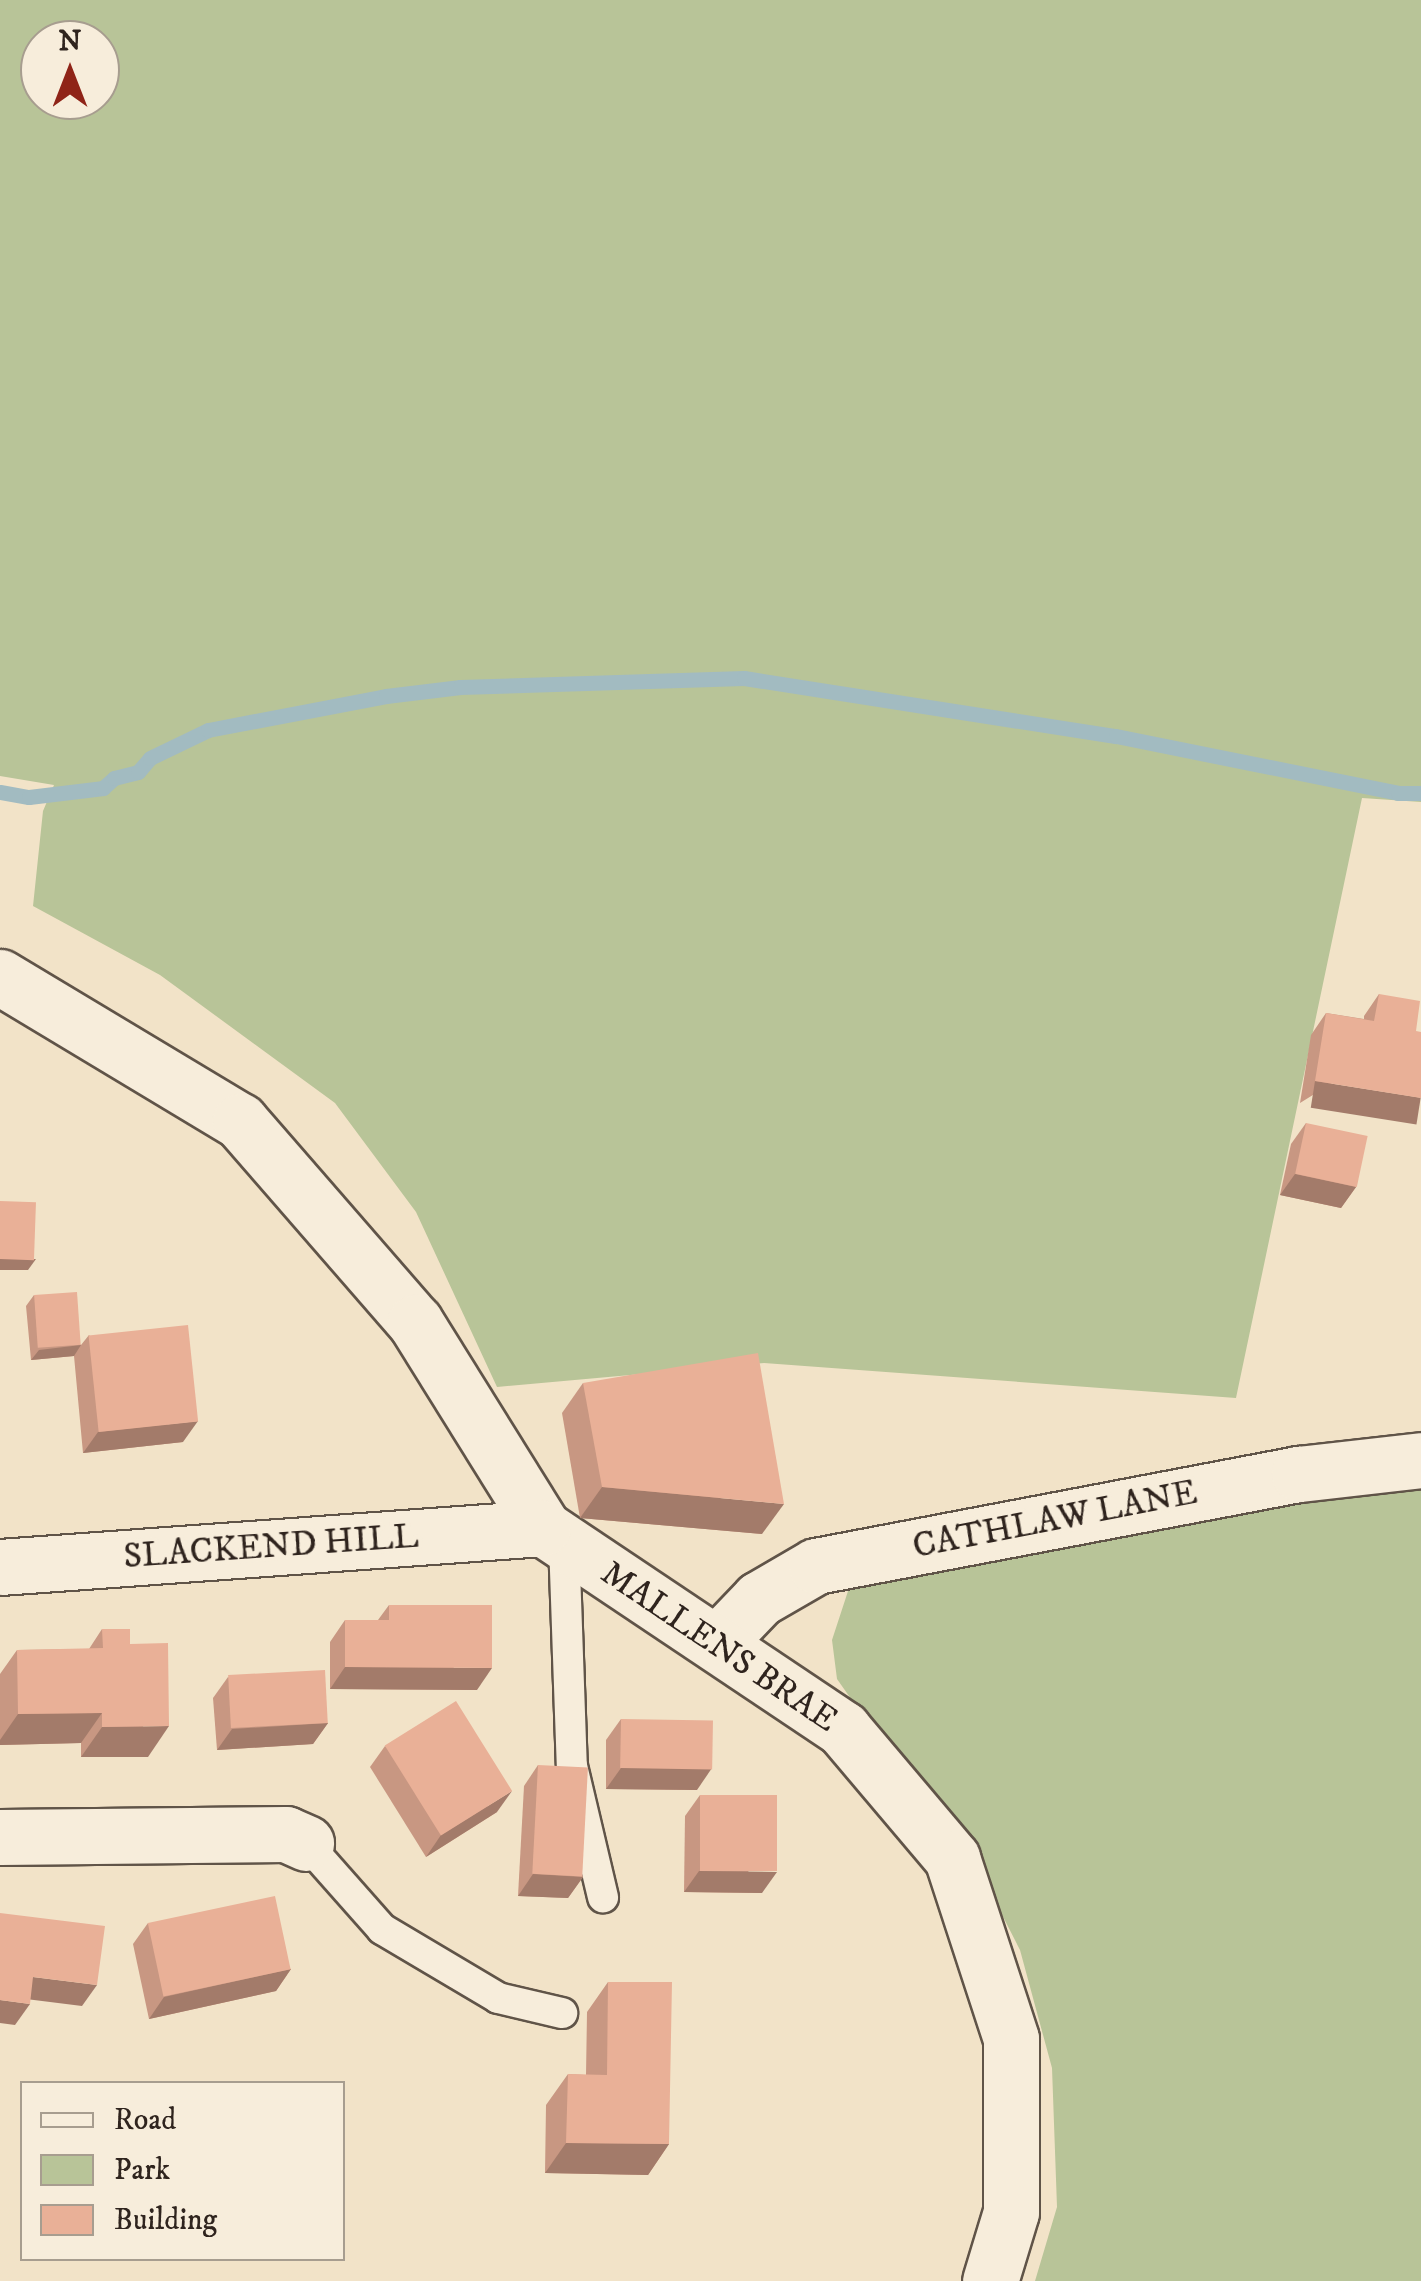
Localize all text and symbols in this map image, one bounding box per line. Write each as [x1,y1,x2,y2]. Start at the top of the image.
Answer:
north arrow [20,20,120,120]
text: N [59,24,81,59]
street label: CATHLAW LANE [909,1472,1201,1568]
street label: SLACKEND HILL [122,1516,420,1578]
street label: MALLENS BRAE [593,1552,845,1742]
legend [20,2081,345,2261]
text: Road [114,2102,176,2139]
text: Park [114,2152,170,2189]
text: Building [114,2202,217,2239]

